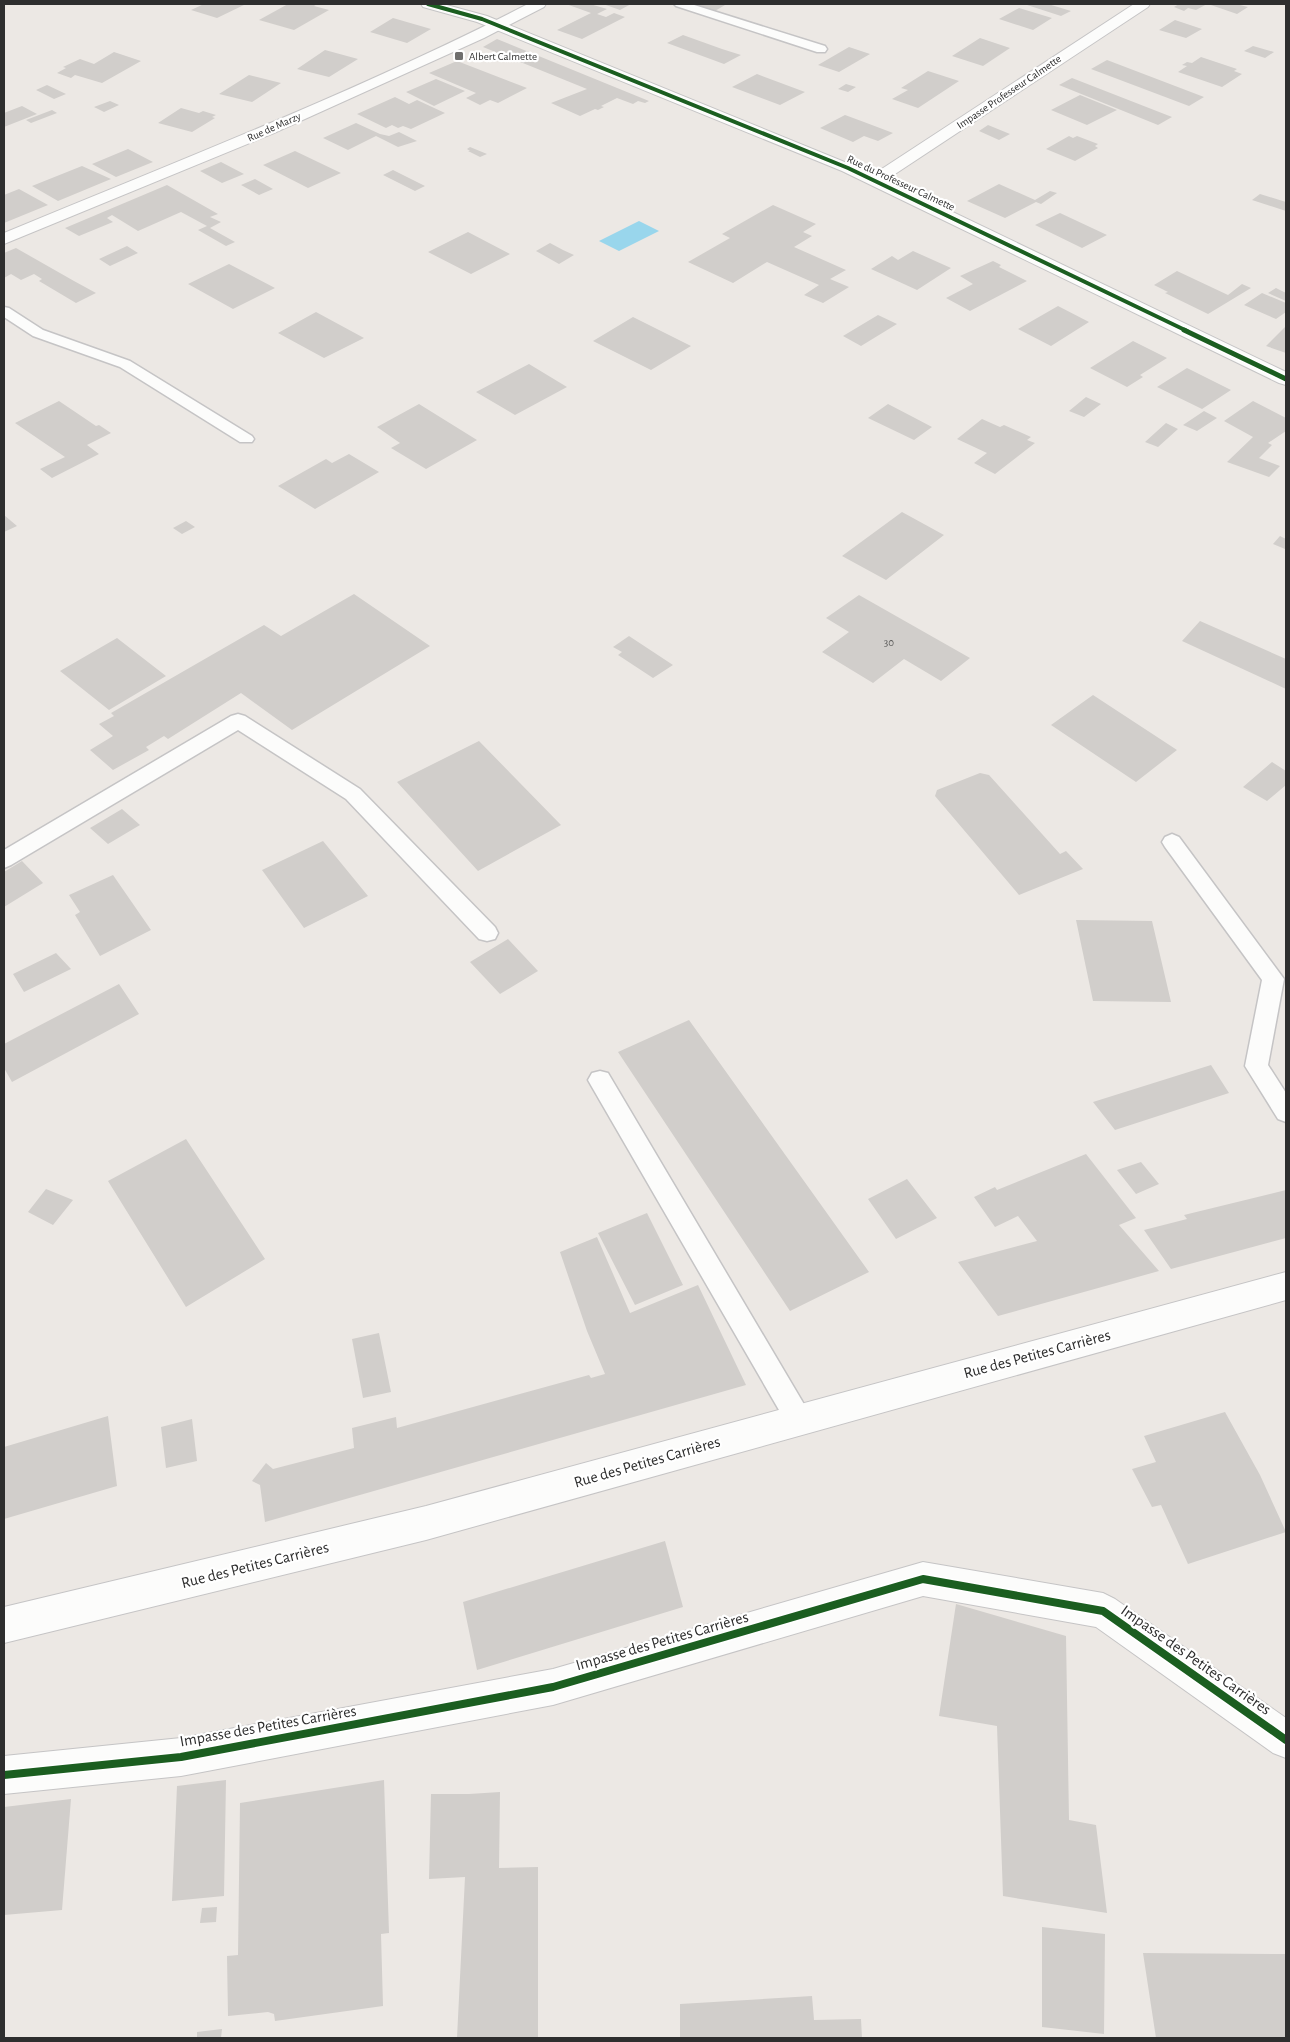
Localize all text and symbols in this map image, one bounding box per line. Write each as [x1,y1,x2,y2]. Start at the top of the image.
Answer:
marker: Albert Calmette [453,50,465,62]
place label: Albert Calmette [469,51,537,62]
street label: Impasse Professeur Calmette [955,53,1063,131]
street label: Rue de Marzy [246,110,303,144]
street label: Rue du Professeur Calmette [845,153,957,213]
house number: 30 [884,637,894,648]
street label: Rue des Petites Carrières [962,1327,1112,1381]
street label: Rue des Petites Carrières [572,1433,722,1491]
street label: Rue des Petites Carrières [180,1539,330,1591]
street label: Impasse des Petites Carrières [1118,1602,1274,1718]
street label: Impasse des Petites Carrières [574,1609,750,1673]
street label: Impasse des Petites Carrières [178,1703,358,1749]

